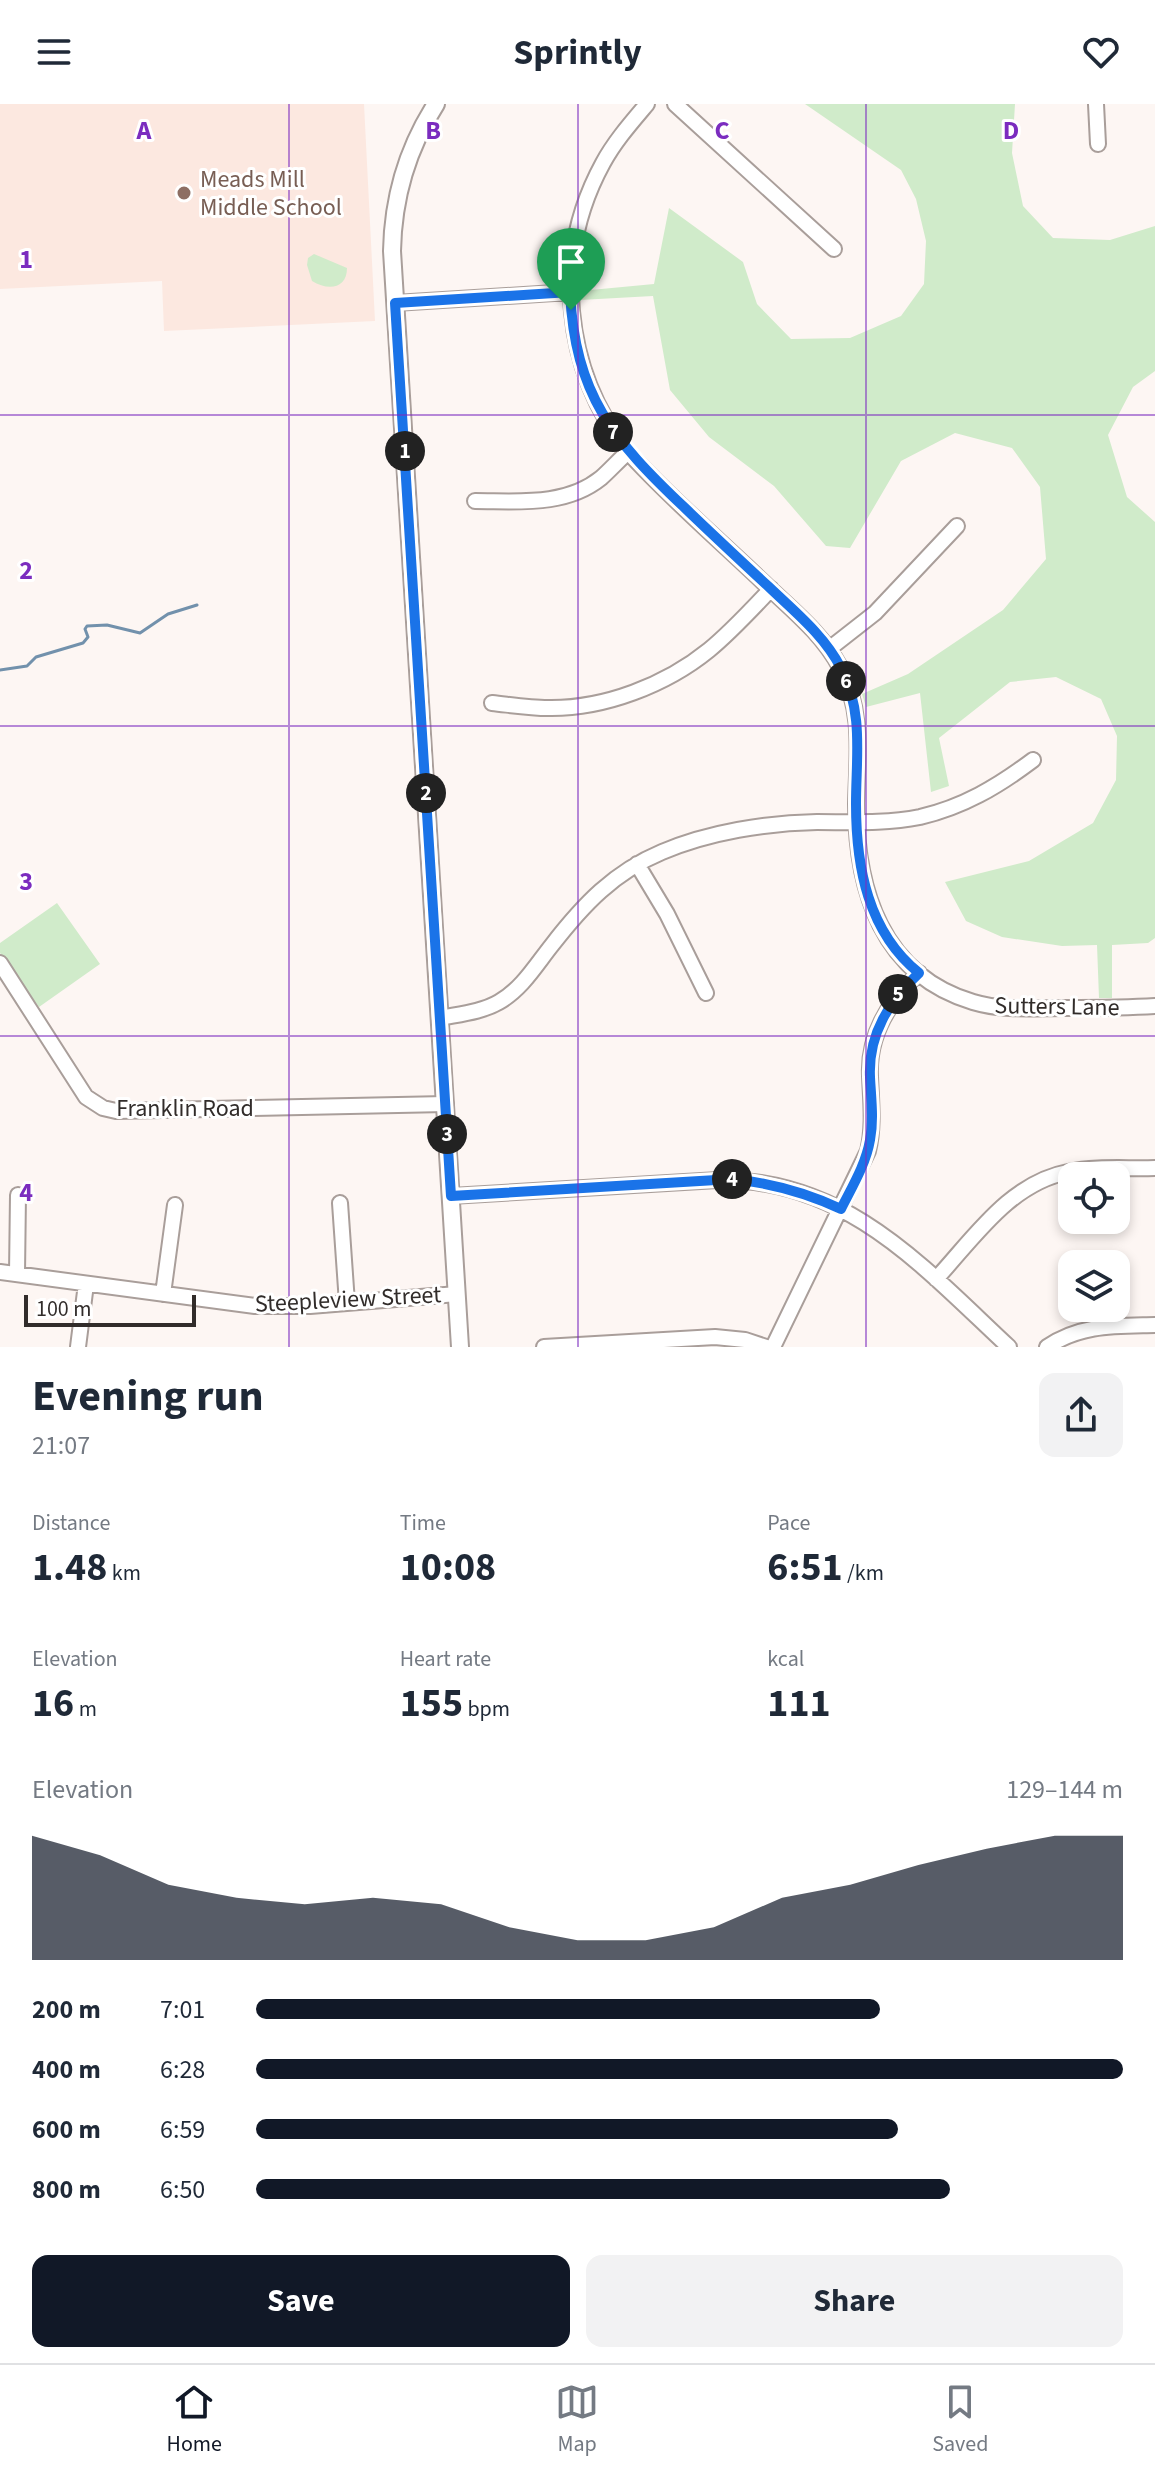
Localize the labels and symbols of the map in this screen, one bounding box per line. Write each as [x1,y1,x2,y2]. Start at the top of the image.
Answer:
text: A [136,112,153,149]
text: B [425,112,441,149]
text: C [714,112,730,149]
text: D [1003,112,1019,149]
place label: Meads Mill Middle School [200,162,342,225]
marker: Meads Mill Middle School [175,184,193,202]
pin [537,228,605,310]
text: 1 [19,241,33,278]
pin: 7 [593,412,633,452]
pin: 1 [385,431,425,471]
text: 2 [19,552,33,589]
pin: 6 [826,661,866,701]
pin: 2 [406,773,446,813]
text: 3 [19,863,33,900]
pin: 5 [878,974,918,1014]
street label: Sutters Lane [994,988,1120,1025]
street label: Franklin Road [116,1091,254,1126]
pin: 3 [427,1114,467,1154]
pin: 4 [712,1159,752,1199]
text: 4 [19,1174,33,1211]
street label: Steepleview Street [254,1277,442,1322]
scale bar [24,1291,196,1327]

